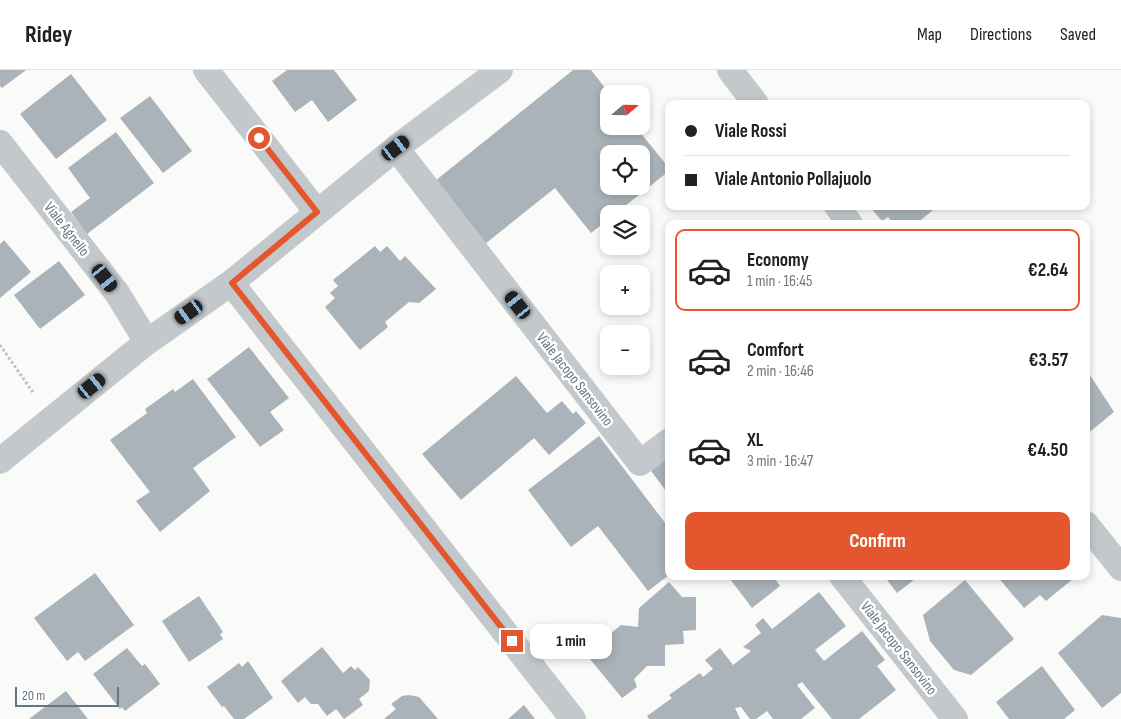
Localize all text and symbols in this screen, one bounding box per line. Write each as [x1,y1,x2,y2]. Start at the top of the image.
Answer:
text: Ridey [25,20,72,49]
text: Map [917,24,942,45]
text: Directions [970,24,1032,45]
text: Saved [1060,24,1096,45]
north arrow [600,85,650,135]
map controls [600,85,650,375]
text: Viale Rossi [715,120,787,143]
route start [248,127,270,149]
car [379,133,412,163]
button: locate [600,145,650,195]
text: Viale Antonio Pollajuolo [715,168,872,191]
street label: Viale Agnello [40,198,94,260]
button: layers [600,205,650,255]
icon: car [687,248,732,293]
text: Economy [747,249,809,272]
text: €2.64 [1028,259,1068,282]
car [89,262,120,294]
button: + [600,265,650,315]
text: 1 min · 16:45 [747,272,812,291]
car [502,289,533,321]
car [172,297,205,327]
button: − [600,325,650,375]
street label: Viale Jacopo Sansovino [532,329,617,430]
icon: car [687,338,732,383]
text: Comfort [747,339,804,362]
text: €3.57 [1029,349,1068,372]
text: 2 min · 16:46 [747,362,814,381]
car [75,371,108,401]
icon: car [687,428,732,473]
text: XL [747,429,763,452]
text: €4.50 [1027,439,1068,462]
text: 3 min · 16:47 [747,452,813,471]
button: Confirm [685,512,1070,570]
street label: Viale Jacopo Sansovino [856,598,941,699]
callout: 1 min [530,624,612,658]
route end [501,630,523,652]
text: 1 min [556,632,586,651]
scale bar [15,684,119,707]
text: 20 m [22,687,45,704]

